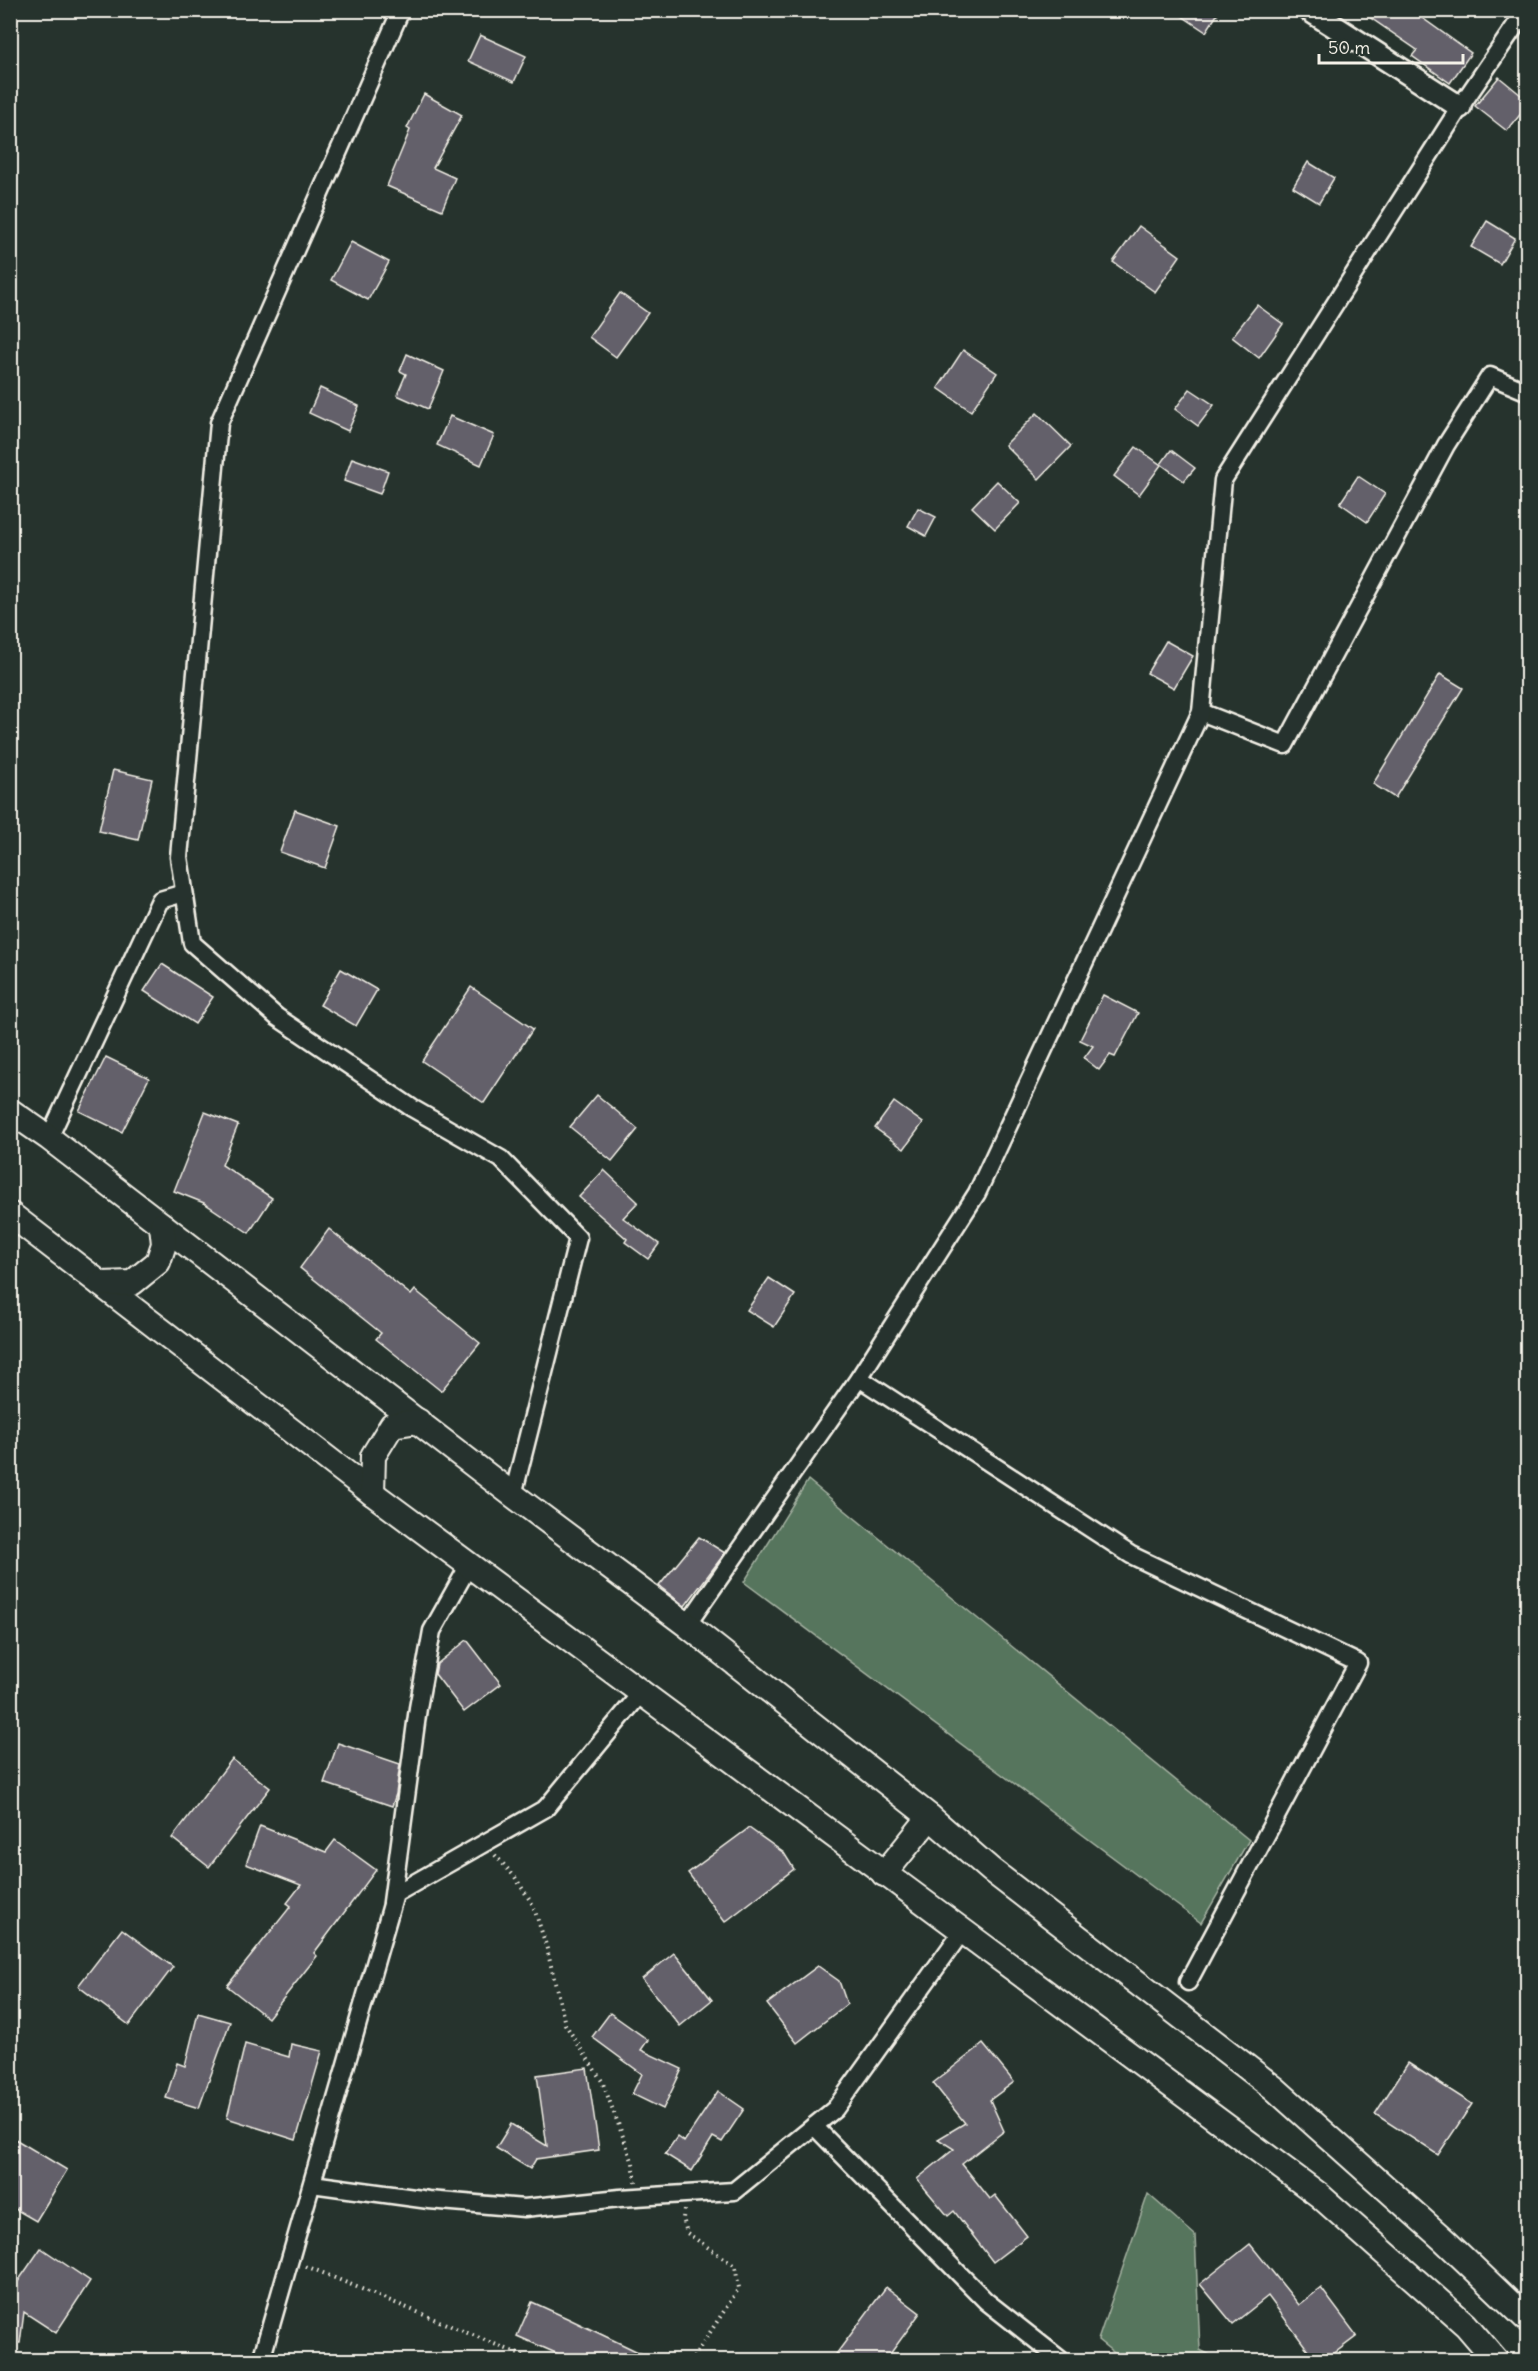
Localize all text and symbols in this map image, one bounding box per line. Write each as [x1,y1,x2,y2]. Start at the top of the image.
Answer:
scale bar [1319,27,1463,65]
text: 50 m [1328,36,1370,59]

